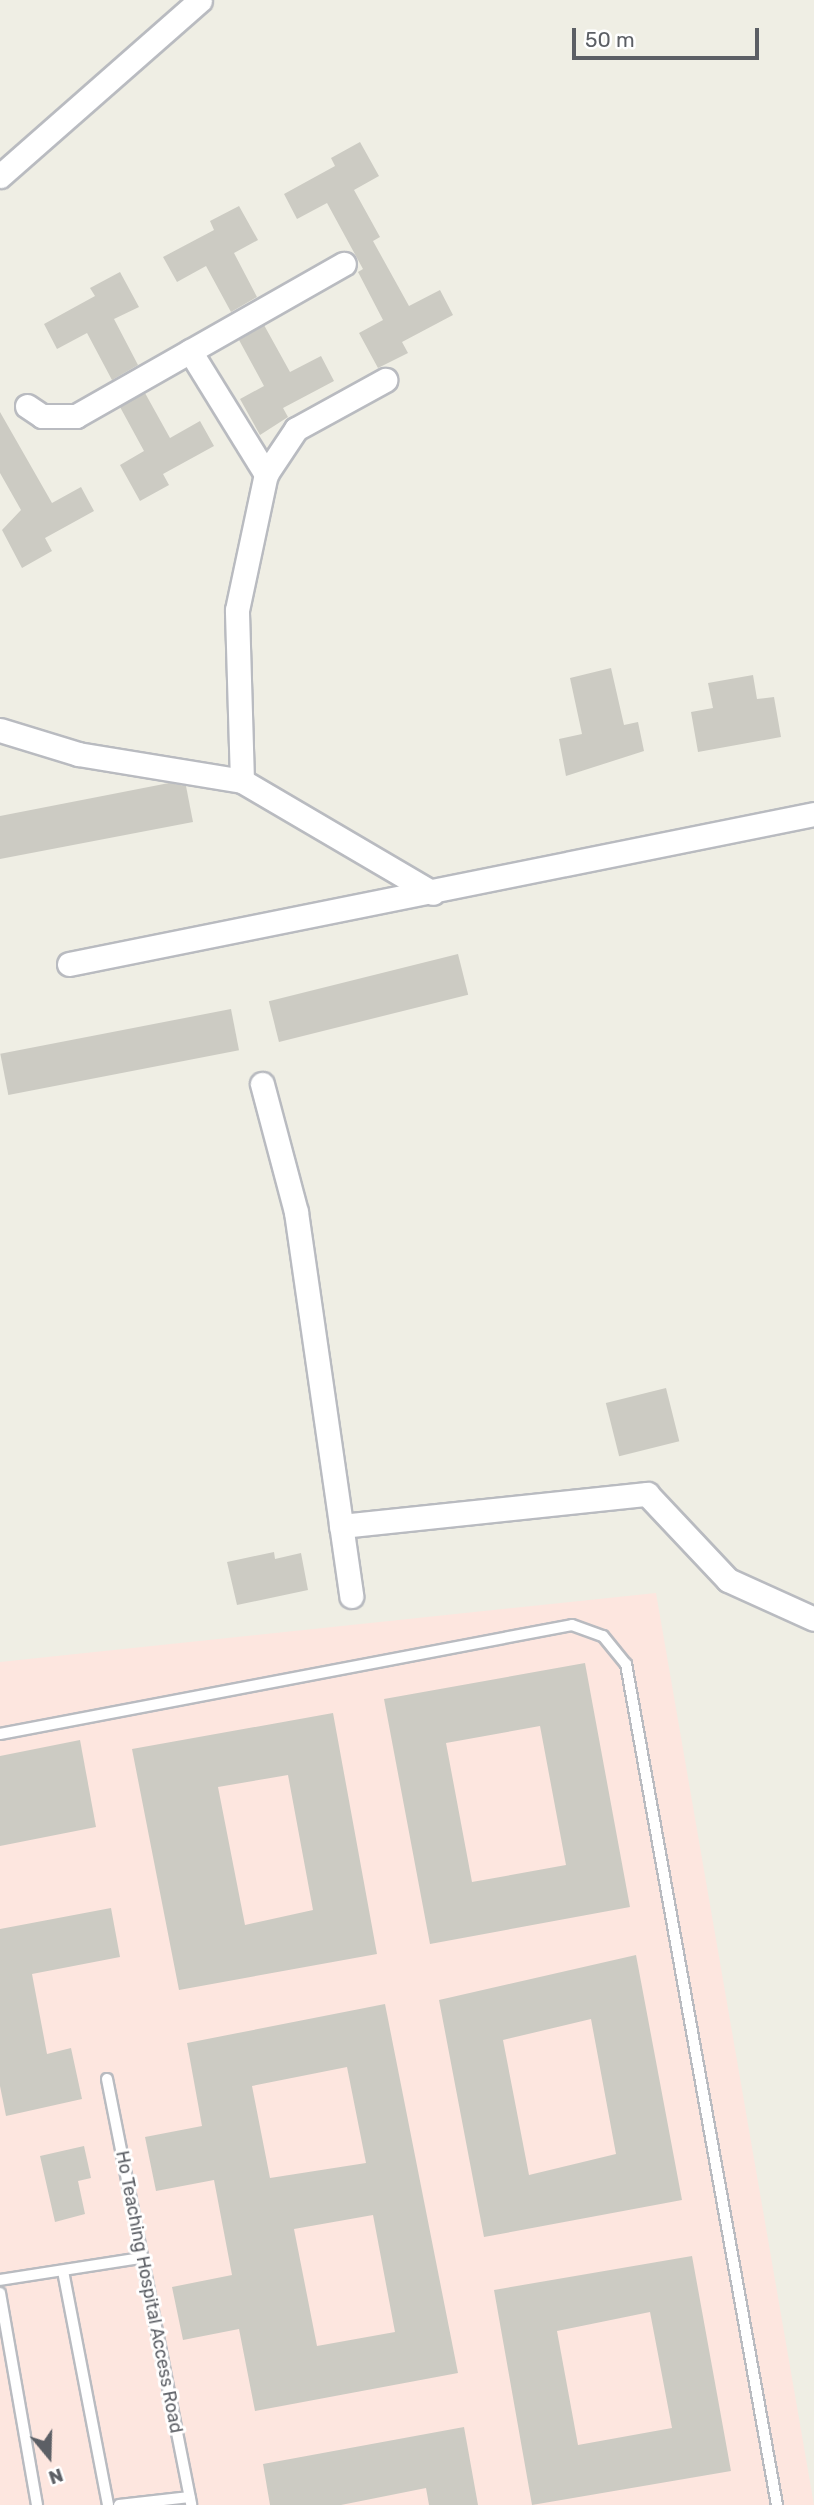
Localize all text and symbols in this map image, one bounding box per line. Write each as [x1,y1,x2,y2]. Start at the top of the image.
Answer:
scale bar [576,14,763,58]
text: 50 m [585,27,635,52]
street label: Ho Teaching Hospital Access Road [111,2149,187,2435]
north arrow [14,2421,84,2491]
text: N [46,2463,66,2489]

